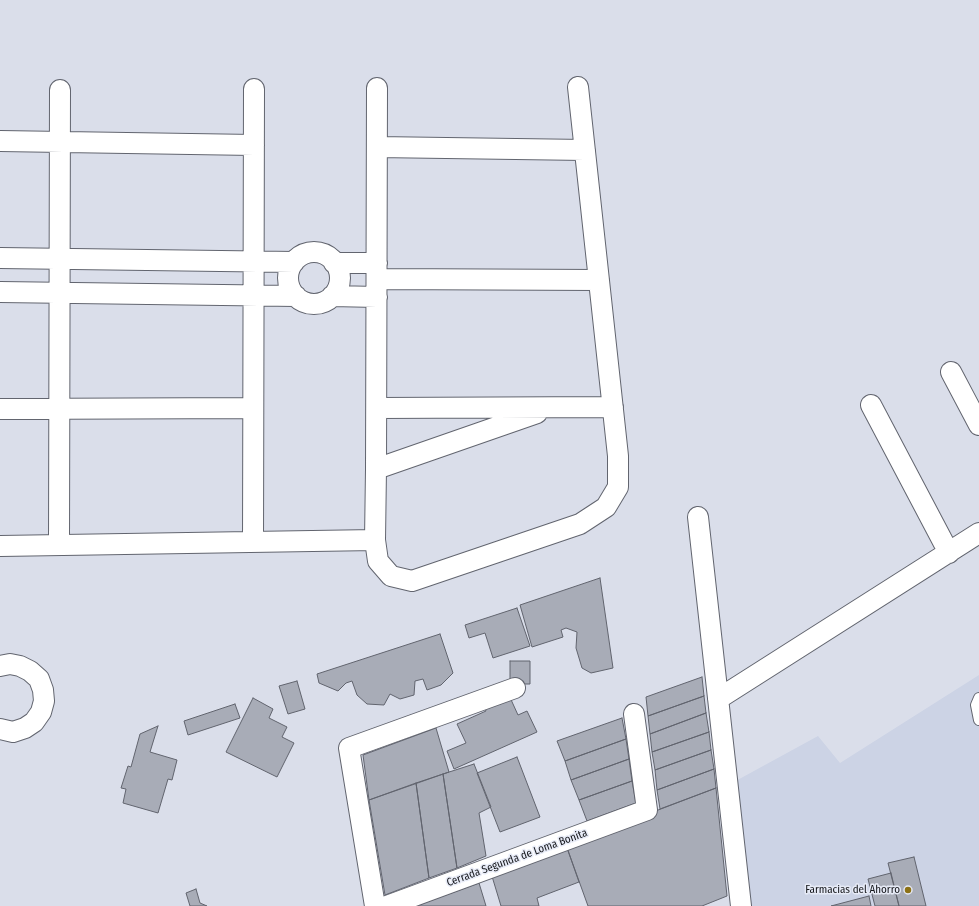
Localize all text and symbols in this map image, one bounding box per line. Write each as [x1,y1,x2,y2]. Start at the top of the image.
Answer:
street label: Cerrada Segunda de Loma Bonita [445,826,589,890]
place label: Farmacias del Ahorro [805,883,900,897]
marker: Farmacias del Ahorro [903,885,913,895]

